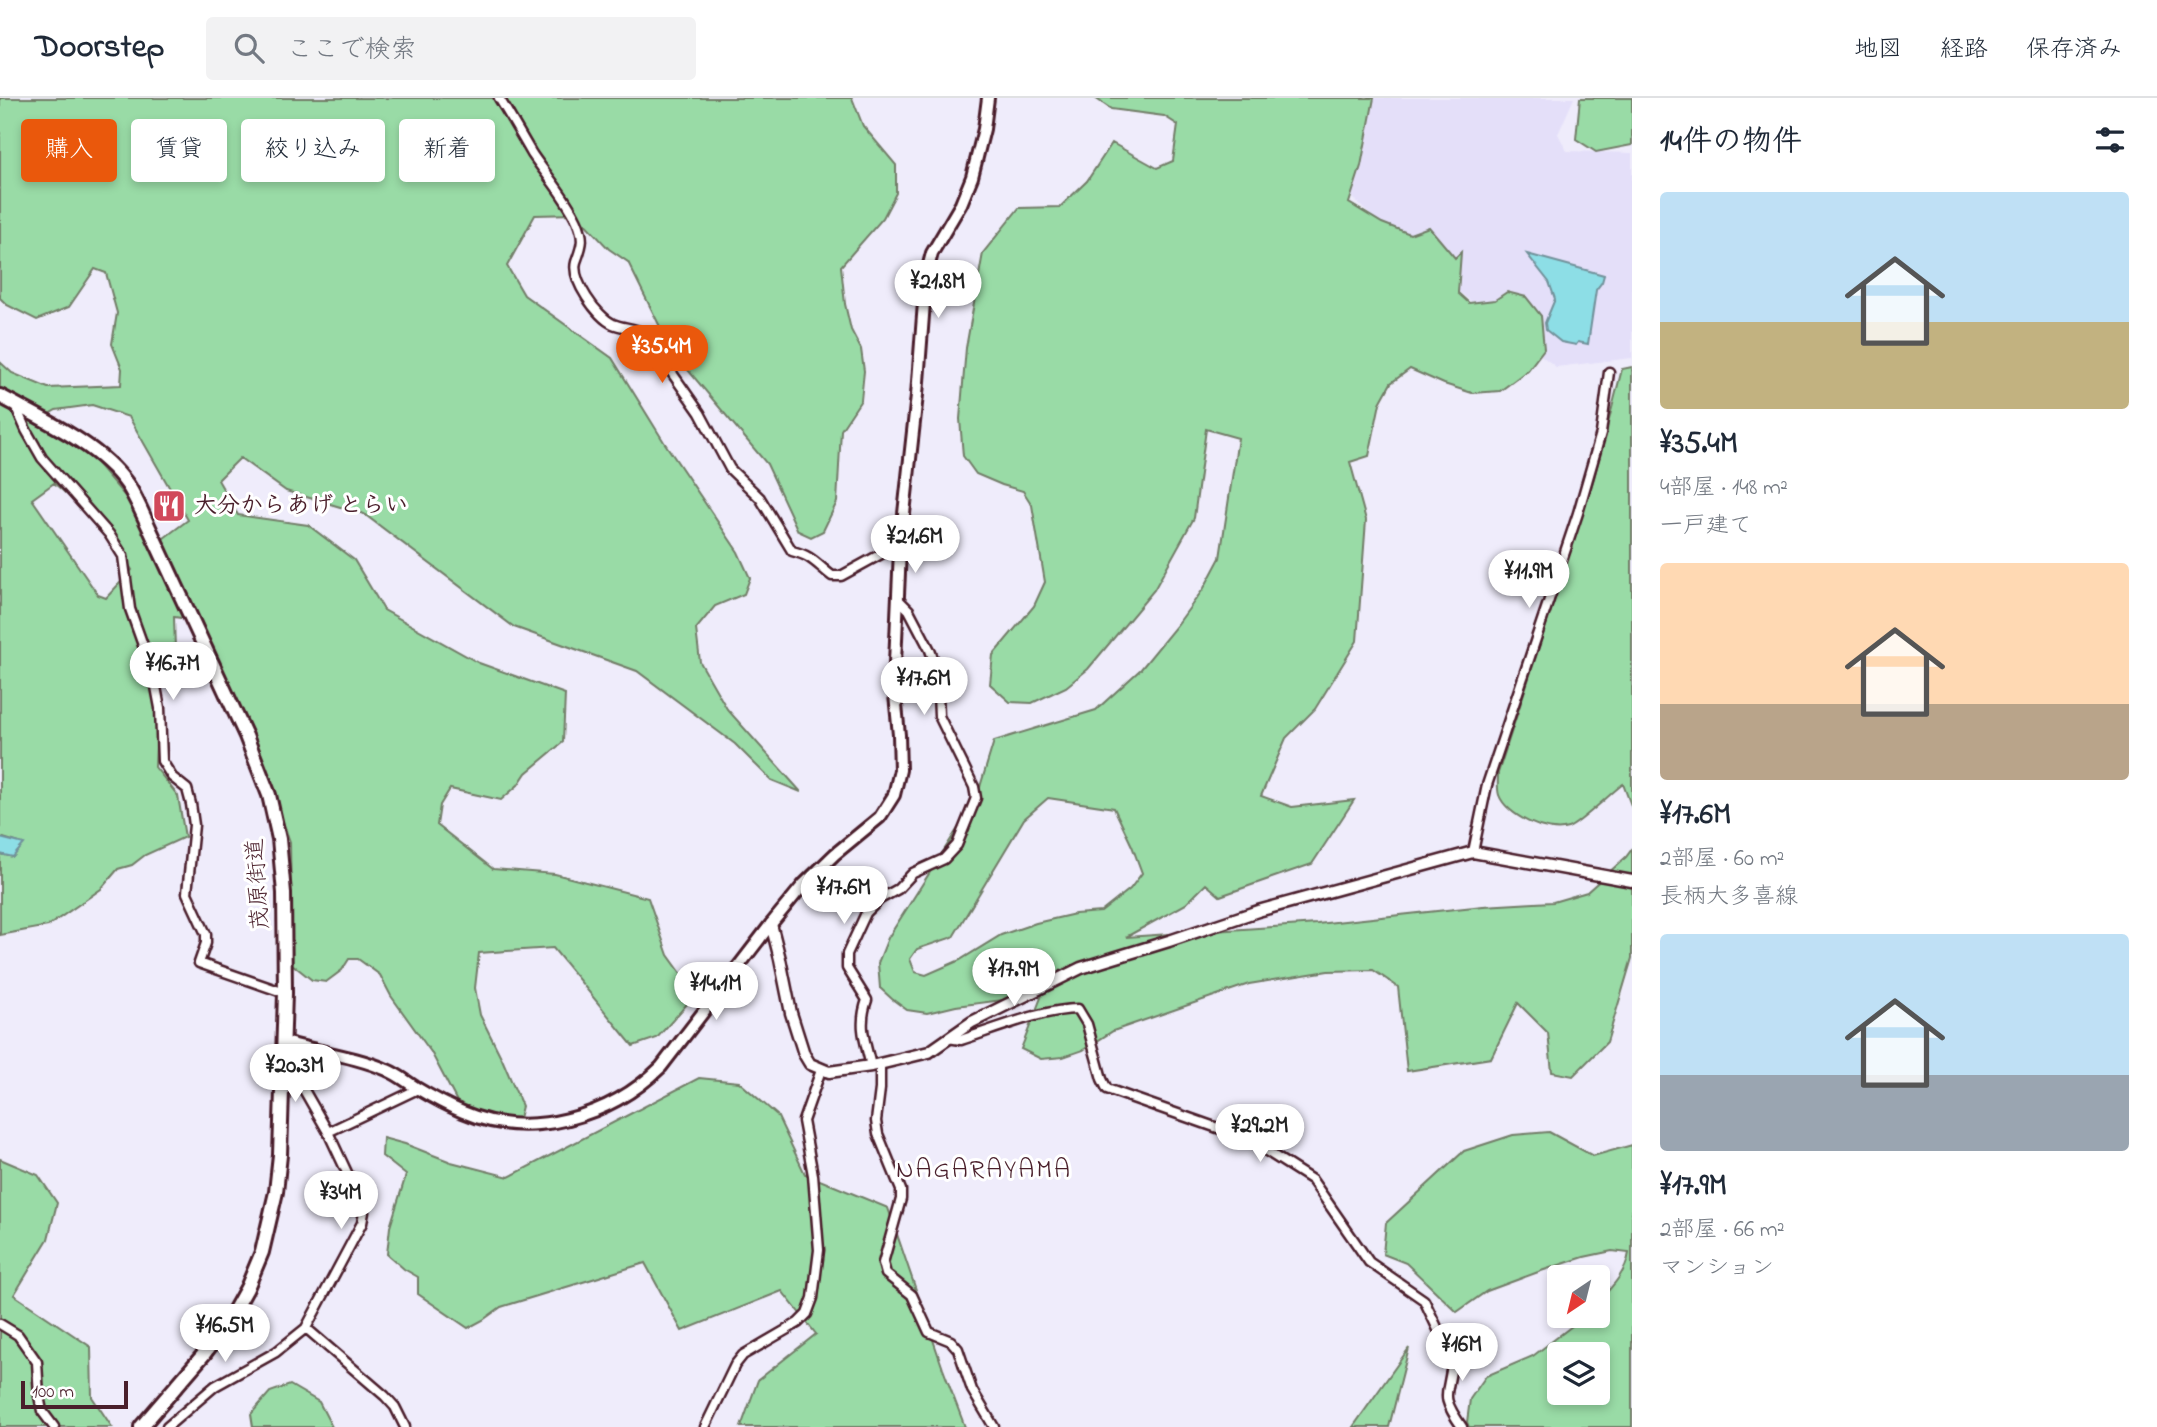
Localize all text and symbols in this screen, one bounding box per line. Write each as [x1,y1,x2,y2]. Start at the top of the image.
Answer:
search box [206,17,696,80]
text: Doorstep [35,24,164,72]
icon: search [230,29,268,67]
text: ここで検索 [286,32,416,70]
text: 地図 [1854,33,1902,68]
text: 経路 [1940,33,1988,68]
text: 保存済み [2026,33,2122,68]
chip: 購入 [21,119,117,182]
chip: 賃貸 [131,119,227,182]
chip: 絞り込み [241,119,385,182]
chip: 新着 [399,119,495,182]
text: 14件の物件 [1660,121,1802,165]
icon: filters [2091,121,2129,159]
icon: home [1832,238,1958,364]
pin: ¥21.8M [881,260,995,320]
text: ¥21.8M [911,266,966,299]
pin: ¥35.4M [605,326,719,385]
text: ¥35.4M [632,331,692,364]
text: ¥35.4M [1660,423,1738,467]
text: 4部屋 · 148 m² [1660,472,1788,505]
restaurant icon: 大分からあげ とらい [150,487,188,525]
place label: 大分からあげ とらい [194,490,408,523]
text: 一戸建て [1660,510,1752,543]
pin: ¥21.6M [858,516,972,575]
text: ¥21.6M [887,521,943,554]
pin: ¥11.9M [1472,550,1586,610]
text: ¥11.9M [1504,556,1554,589]
icon: home [1832,609,1958,735]
pin: ¥16.7M [116,642,230,702]
text: ¥16.7M [146,648,200,681]
pin: ¥17.6M [867,658,981,717]
text: ¥17.6M [897,663,951,696]
text: ¥17.6M [1660,794,1731,838]
street label: 茂原街道 [239,837,279,931]
text: 2部屋 · 60 m² [1660,843,1784,876]
pin: ¥17.6M [787,866,901,926]
text: ¥17.6M [817,872,871,905]
text: 長柄大多喜線 [1660,881,1798,914]
pin: ¥17.9M [957,948,1071,1008]
text: ¥17.9M [988,954,1040,987]
pin: ¥14.1M [659,962,773,1022]
text: ¥14.1M [690,968,742,1001]
icon: home [1832,980,1958,1106]
pin: ¥20.3M [238,1044,352,1104]
text: ¥20.3M [266,1050,324,1083]
pin: ¥29.2M [1203,1104,1317,1164]
text: ¥29.2M [1231,1110,1289,1143]
district label: NAGARAYAMA [896,1152,1072,1190]
text: ¥17.9M [1660,1165,1727,1209]
pin: ¥34M [300,1172,382,1231]
text: ¥34M [320,1177,362,1210]
text: 2部屋 · 66 m² [1660,1214,1785,1247]
text: マンション [1660,1252,1774,1285]
north arrow [1547,1265,1610,1328]
map controls [1547,1265,1610,1405]
pin: ¥16.5M [168,1304,282,1364]
text: ¥16.5M [196,1310,254,1343]
pin: ¥16M [1421,1324,1503,1383]
text: ¥16M [1442,1329,1482,1362]
button: layers [1547,1342,1610,1405]
scale bar [21,1378,128,1410]
text: 100 m [32,1379,74,1406]

